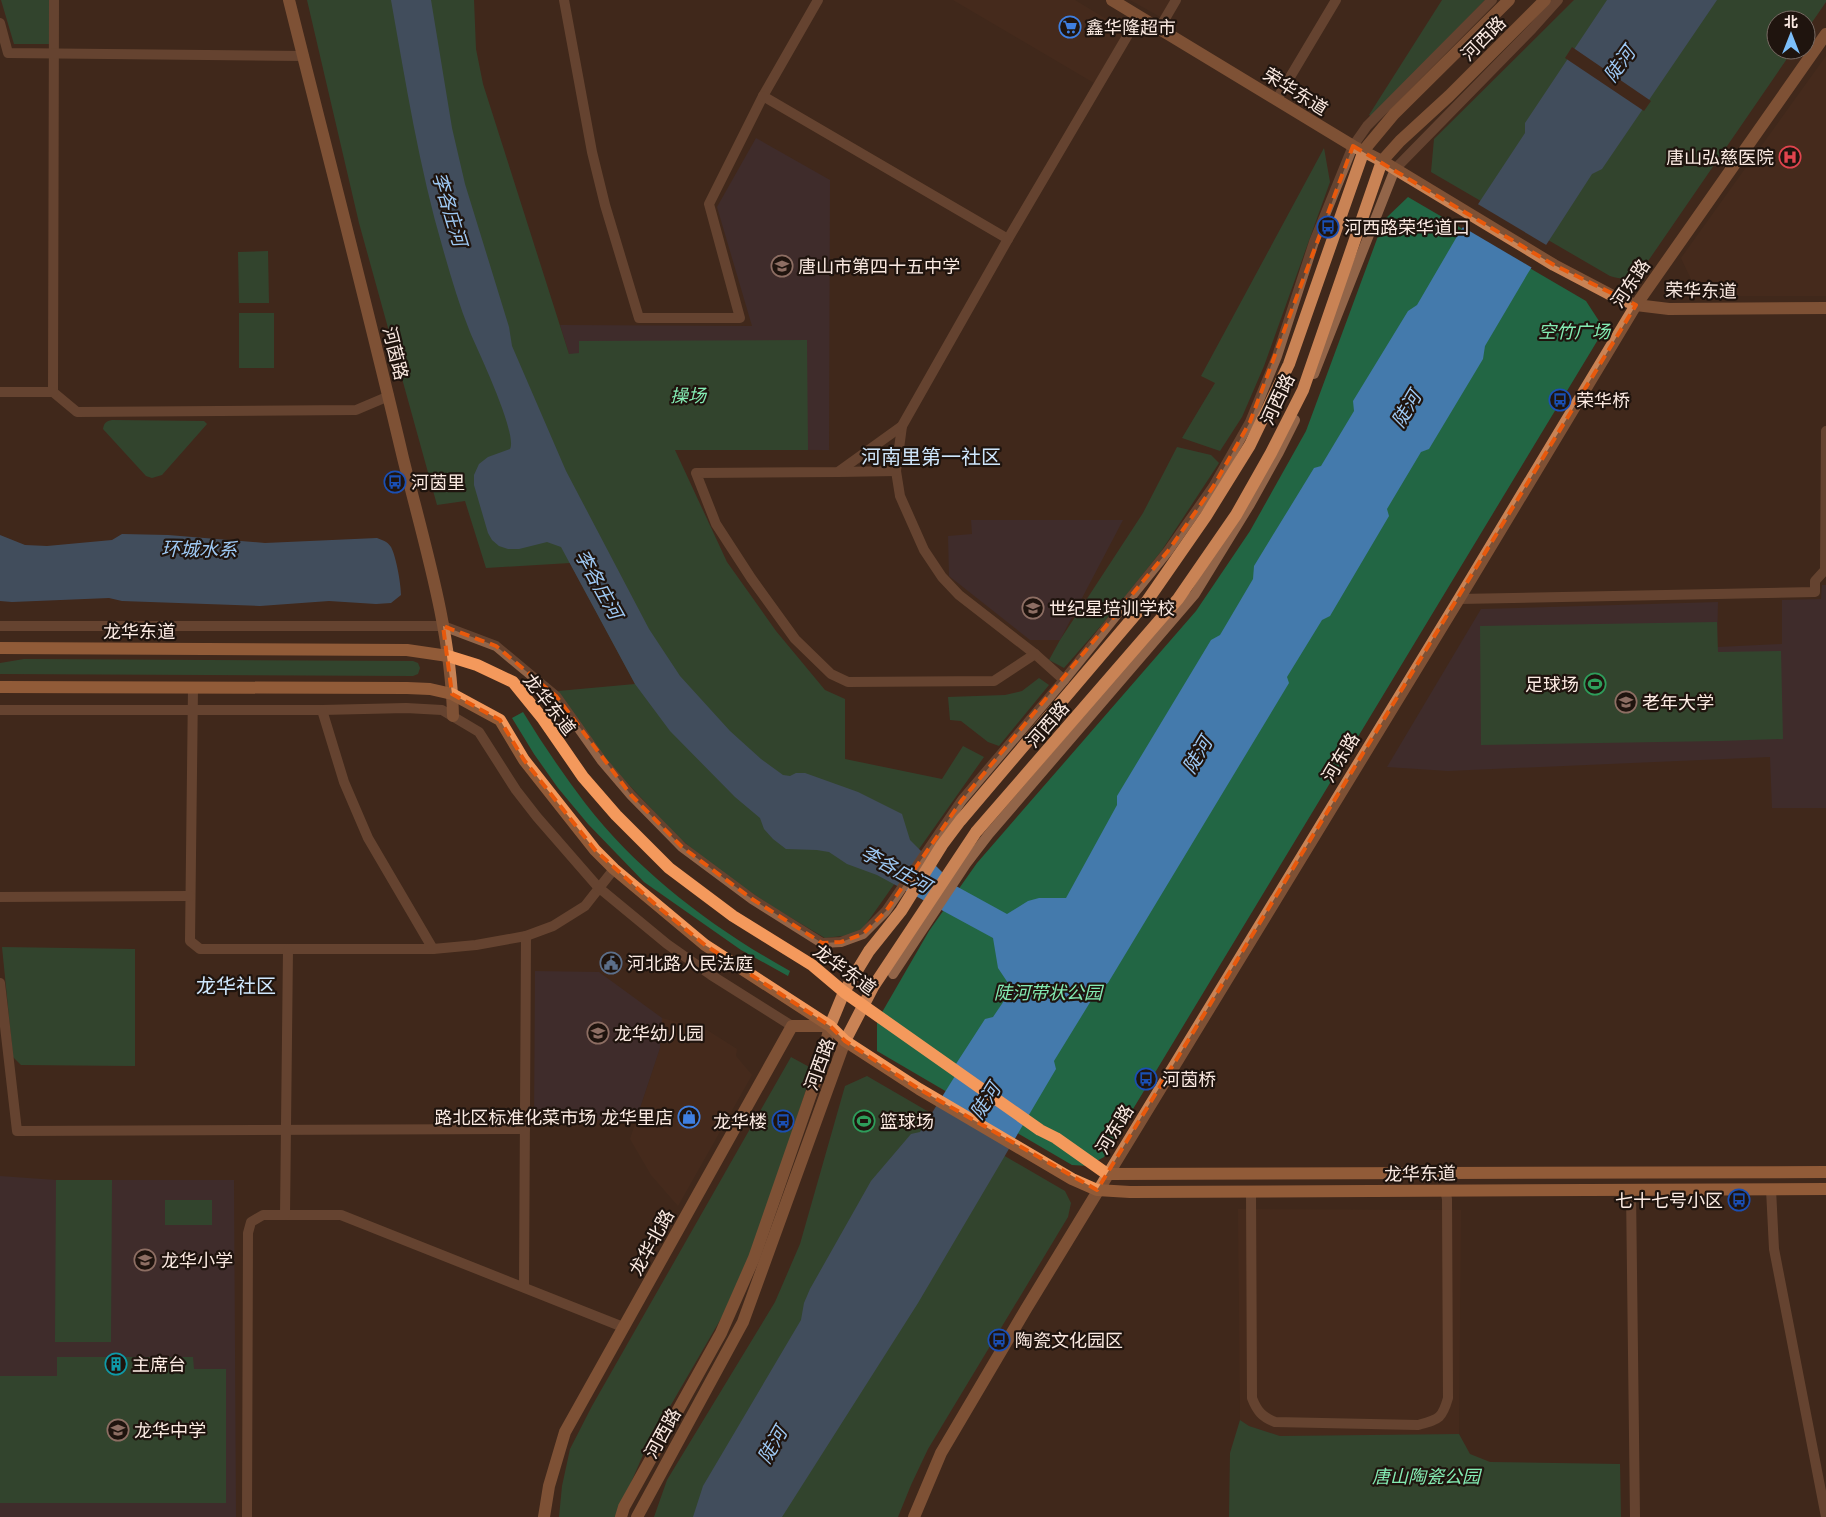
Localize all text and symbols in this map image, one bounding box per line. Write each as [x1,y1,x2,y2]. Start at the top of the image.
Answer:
street label: 河西路 [1455,10,1511,66]
north arrow [1766,10,1816,60]
text: 北 [1784,12,1798,31]
supermarket icon: 鑫华隆超市 [1058,15,1082,39]
place label: 鑫华隆超市 [1086,15,1176,39]
water label: 陡河 [1597,38,1643,87]
street label: 荣华东道 [1259,62,1333,120]
place label: 唐山弘慈医院 [1666,145,1774,169]
hospital icon: 唐山弘慈医院 [1778,145,1802,169]
water label: 李各庄河 [426,169,475,253]
bus stop icon: 河西路荣华道口 [1316,215,1340,239]
place label: 河西路荣华道口 [1344,215,1470,239]
school or university icon: 唐山市第四十五中学 [770,254,794,278]
place label: 唐山市第四十五中学 [798,254,960,278]
street label: 河东路 [1605,254,1655,312]
street label: 荣华东道 [1665,277,1737,303]
park label: 空竹广场 [1538,319,1612,343]
street label: 河茵路 [378,324,414,382]
street label: 河西路 [1255,369,1299,429]
park label: 操场 [670,383,708,407]
water label: 陡河 [1385,383,1429,432]
bus stop icon: 荣华桥 [1548,388,1572,412]
place label: 荣华桥 [1576,388,1630,412]
district label: 河南里第一社区 [861,443,1001,470]
bus stop icon: 河茵里 [383,470,407,494]
place label: 河茵里 [411,470,465,494]
water label: 环城水系 [161,535,238,563]
water label: 李各庄河 [569,544,631,627]
school or university icon: 世纪星培训学校 [1021,596,1045,620]
place label: 世纪星培训学校 [1049,596,1175,620]
street label: 龙华东道 [103,619,175,643]
street label: 龙华东道 [518,668,582,740]
place label: 足球场 [1525,672,1579,696]
sports icon: 足球场 [1583,672,1607,696]
school or university icon: 老年大学 [1614,690,1638,714]
place label: 老年大学 [1642,690,1714,714]
street label: 河西路 [1020,696,1074,752]
street label: 河东路 [1316,728,1364,786]
water label: 陡河 [1176,729,1220,778]
water label: 李各庄河 [856,839,939,901]
street label: 龙华东道 [809,938,881,1000]
public building icon: 河北路人民法庭 [599,951,623,975]
place label: 河北路人民法庭 [627,951,753,975]
district label: 龙华社区 [196,972,276,999]
park label: 陡河带状公园 [994,980,1105,1004]
school or university icon: 龙华幼儿园 [586,1021,610,1045]
place label: 龙华幼儿园 [614,1021,704,1045]
street label: 河西路 [798,1035,840,1093]
bus stop icon: 河茵桥 [1134,1067,1158,1091]
place label: 河茵桥 [1162,1067,1216,1091]
water label: 陡河 [964,1075,1008,1124]
street label: 河东路 [1090,1100,1138,1158]
place label: 路北区标准化菜市场 龙华里店 [434,1105,673,1129]
shop icon: 路北区标准化菜市场 龙华里店 [677,1105,701,1129]
place label: 龙华楼 [713,1109,767,1133]
bus stop icon: 龙华楼 [771,1109,795,1133]
sports icon: 篮球场 [852,1109,876,1133]
place label: 篮球场 [880,1109,934,1133]
street label: 龙华东道 [1384,1160,1456,1186]
place label: 七十七号小区 [1615,1188,1723,1212]
bus stop icon: 七十七号小区 [1727,1188,1751,1212]
street label: 龙华北路 [623,1205,679,1279]
school or university icon: 龙华小学 [133,1248,157,1272]
place label: 龙华小学 [161,1248,233,1272]
bus stop icon: 陶瓷文化园区 [987,1328,1011,1352]
place label: 陶瓷文化园区 [1015,1328,1123,1352]
building icon: 主席台 [104,1352,128,1376]
place label: 主席台 [132,1352,186,1376]
street label: 河西路 [638,1404,686,1462]
school or university icon: 龙华中学 [106,1418,130,1442]
place label: 龙华中学 [134,1418,206,1442]
water label: 陡河 [751,1419,795,1468]
park label: 唐山陶瓷公园 [1372,1464,1483,1488]

